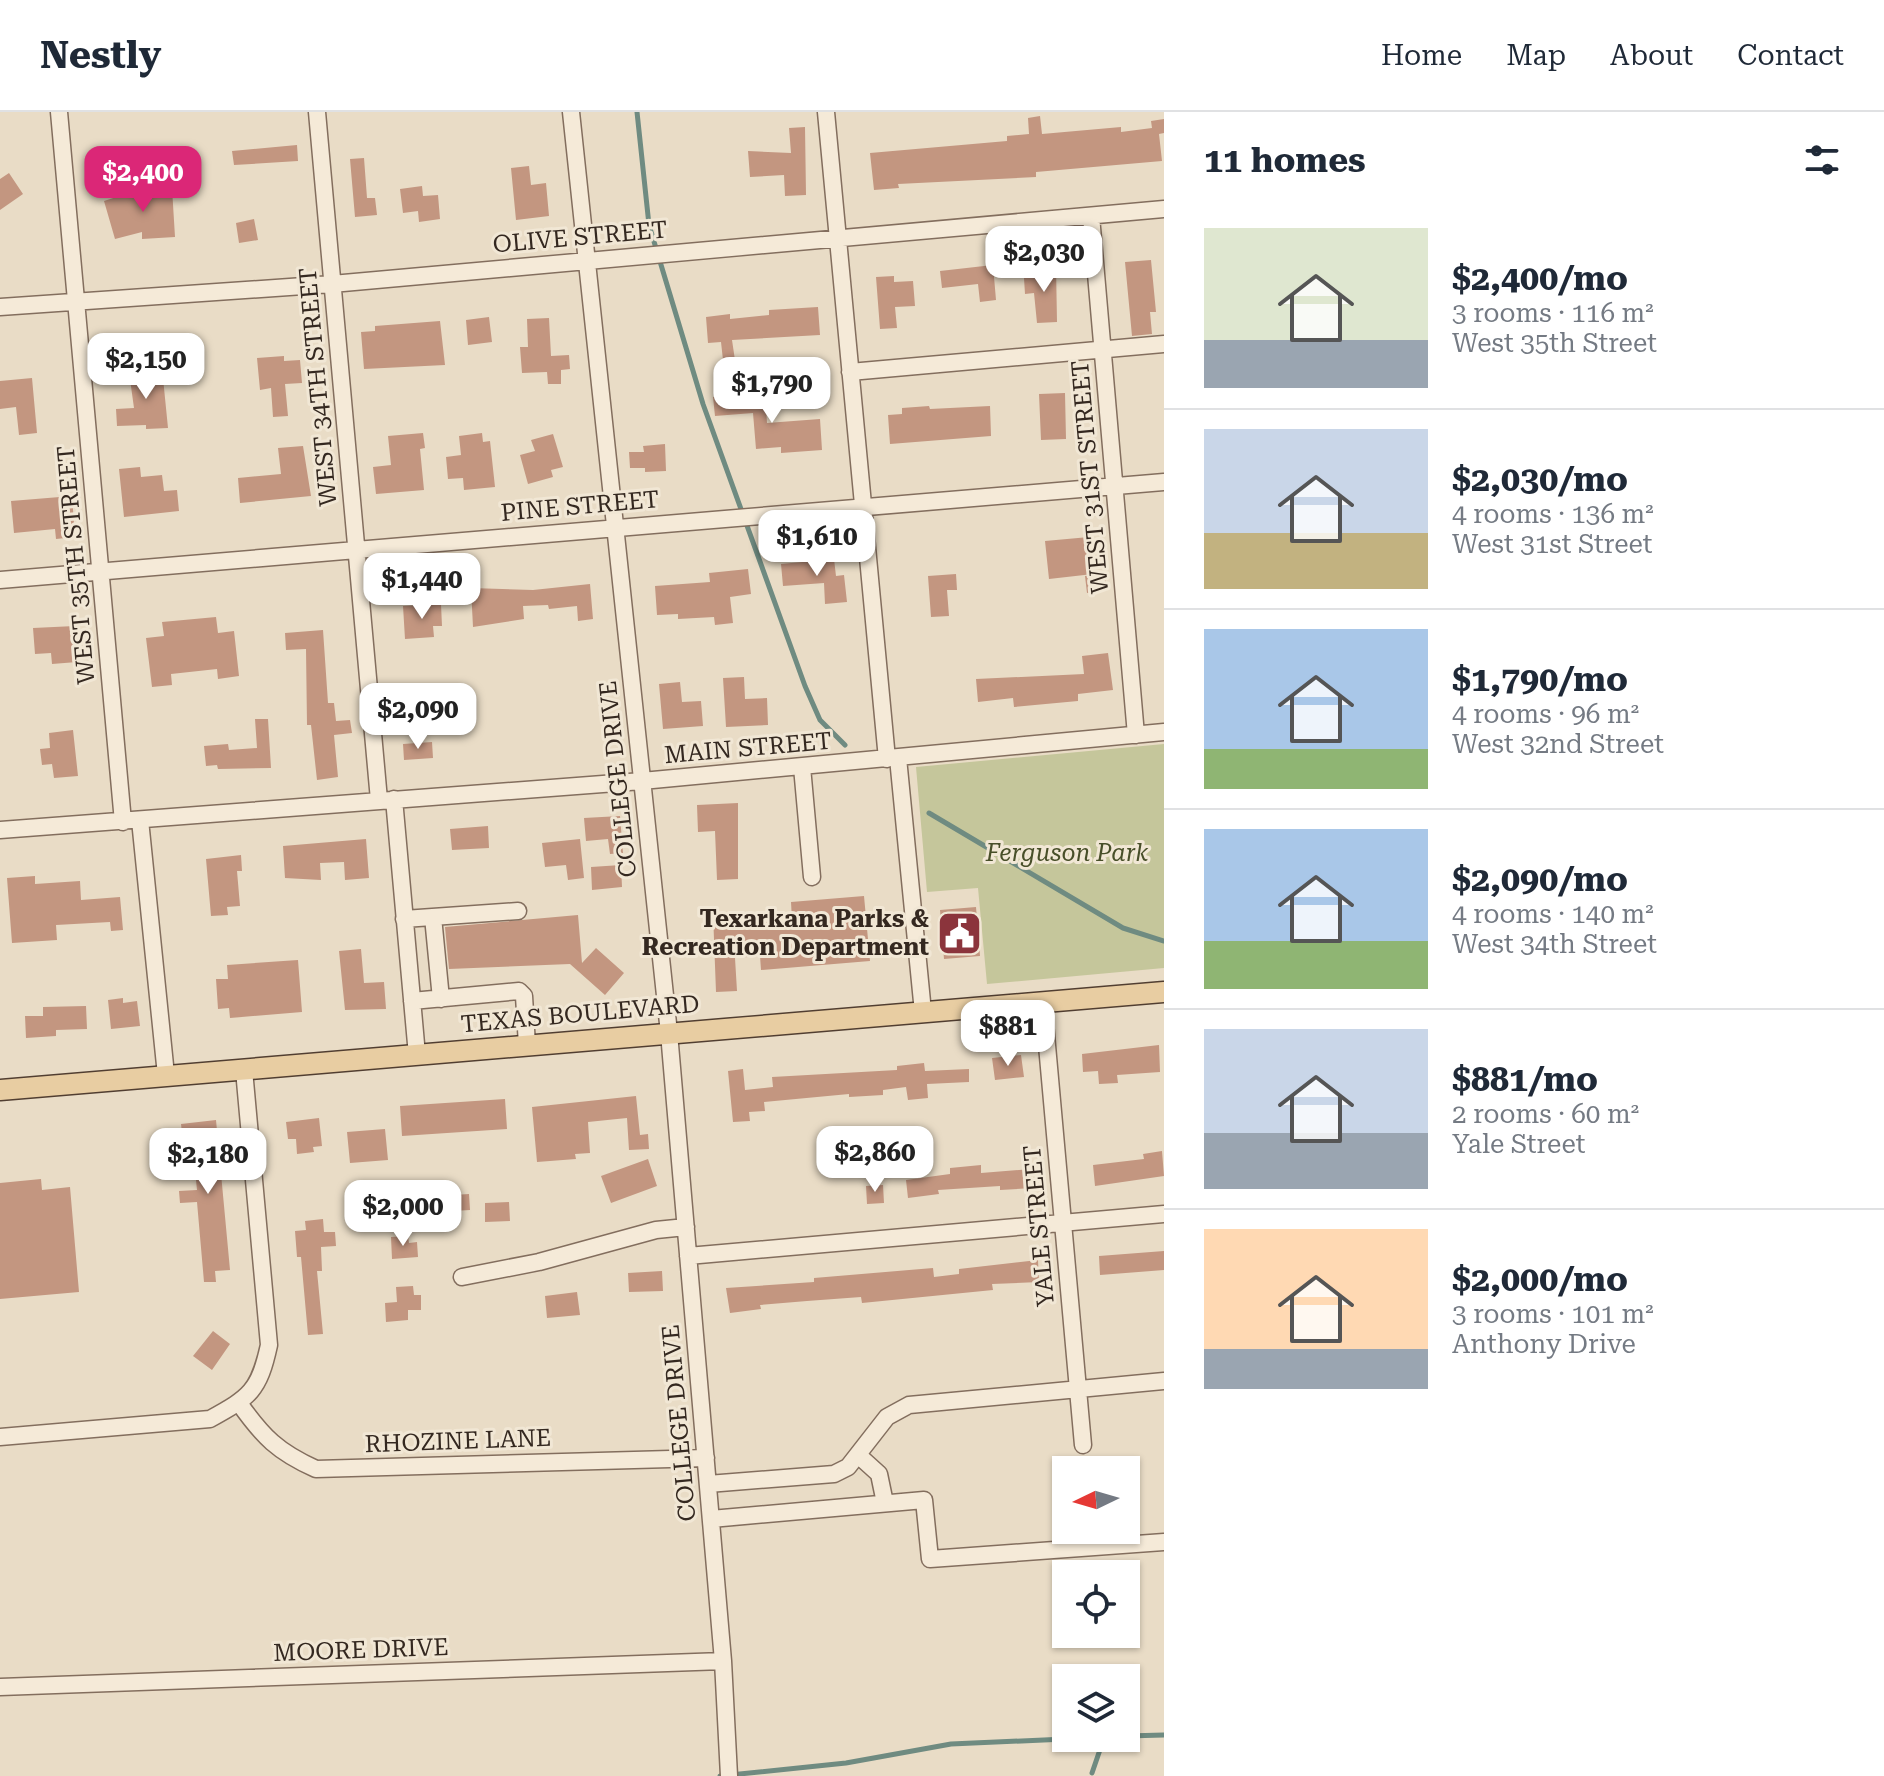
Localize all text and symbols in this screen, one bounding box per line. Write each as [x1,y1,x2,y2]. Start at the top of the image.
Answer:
text: Nestly [40,33,161,77]
text: Home [1381,39,1462,72]
text: Map [1506,39,1566,72]
text: About [1610,39,1693,72]
text: Contact [1737,39,1844,72]
icon: filters [1800,138,1844,182]
text: 11 homes [1204,140,1366,180]
pin: $2,400 [78,146,208,214]
text: $2,400 [102,157,184,187]
street label: OLIVE STREET [492,215,668,259]
pin: $2,030 [979,226,1109,294]
text: $2,030 [1003,237,1085,267]
text: $2,400/mo [1452,258,1628,298]
icon: home [1268,260,1364,356]
street label: WEST 34TH STREET [294,267,342,507]
text: 3 rooms · 116 m² [1452,298,1654,328]
text: West 35th Street [1452,328,1657,358]
pin: $2,150 [81,333,211,401]
text: $2,150 [105,344,187,374]
pin: $1,790 [707,357,837,425]
street label: WEST 31ST STREET [1066,359,1114,595]
text: $1,790 [731,368,813,398]
street label: WEST 35TH STREET [52,445,100,685]
text: $2,030/mo [1452,459,1628,499]
icon: home [1268,461,1364,557]
street label: PINE STREET [500,485,660,527]
text: 4 rooms · 136 m² [1452,499,1654,529]
pin: $1,610 [752,510,882,578]
text: $1,610 [776,521,858,551]
text: West 31st Street [1452,529,1653,559]
pin: $1,440 [357,553,487,621]
text: $1,440 [381,564,463,594]
text: $1,790/mo [1452,659,1628,699]
icon: home [1268,661,1364,757]
street label: COLLEGE DRIVE [594,679,642,879]
pin: $2,090 [353,683,483,751]
text: $2,090 [377,694,459,724]
text: 4 rooms · 96 m² [1452,699,1639,729]
street label: MAIN STREET [663,727,833,769]
text: West 32nd Street [1452,729,1664,759]
park label: Ferguson Park [985,839,1148,867]
text: $2,090/mo [1452,859,1628,899]
icon: home [1268,861,1364,957]
text: 4 rooms · 140 m² [1452,899,1654,929]
place label: Texarkana Parks & Recreation Department [642,905,929,961]
public building icon: Texarkana Parks & Recreation Department [936,909,984,957]
text: West 34th Street [1452,929,1657,959]
street label: TEXAS BOULEVARD [460,990,700,1038]
pin: $881 [961,1000,1055,1068]
text: $881 [979,1011,1037,1041]
text: $881/mo [1452,1059,1598,1099]
icon: home [1268,1061,1364,1157]
text: 2 rooms · 60 m² [1452,1099,1639,1129]
pin: $2,860 [810,1126,940,1194]
pin: $2,180 [143,1128,273,1196]
text: Yale Street [1452,1129,1585,1159]
text: $2,860 [834,1137,916,1167]
text: $2,180 [167,1139,249,1169]
street label: YALE STREET [1018,1144,1060,1308]
pin: $2,000 [338,1180,468,1248]
text: $2,000 [362,1191,444,1221]
text: $2,000/mo [1452,1259,1628,1299]
icon: home [1268,1261,1364,1357]
text: 3 rooms · 101 m² [1452,1299,1654,1329]
street label: COLLEGE DRIVE [656,1323,702,1523]
text: Anthony Drive [1452,1329,1636,1359]
street label: RHOZINE LANE [364,1424,552,1458]
north arrow [1052,1456,1140,1544]
map controls [1052,1456,1140,1752]
button: locate [1052,1560,1140,1648]
street label: MOORE DRIVE [273,1633,449,1667]
button: layers [1052,1664,1140,1752]

